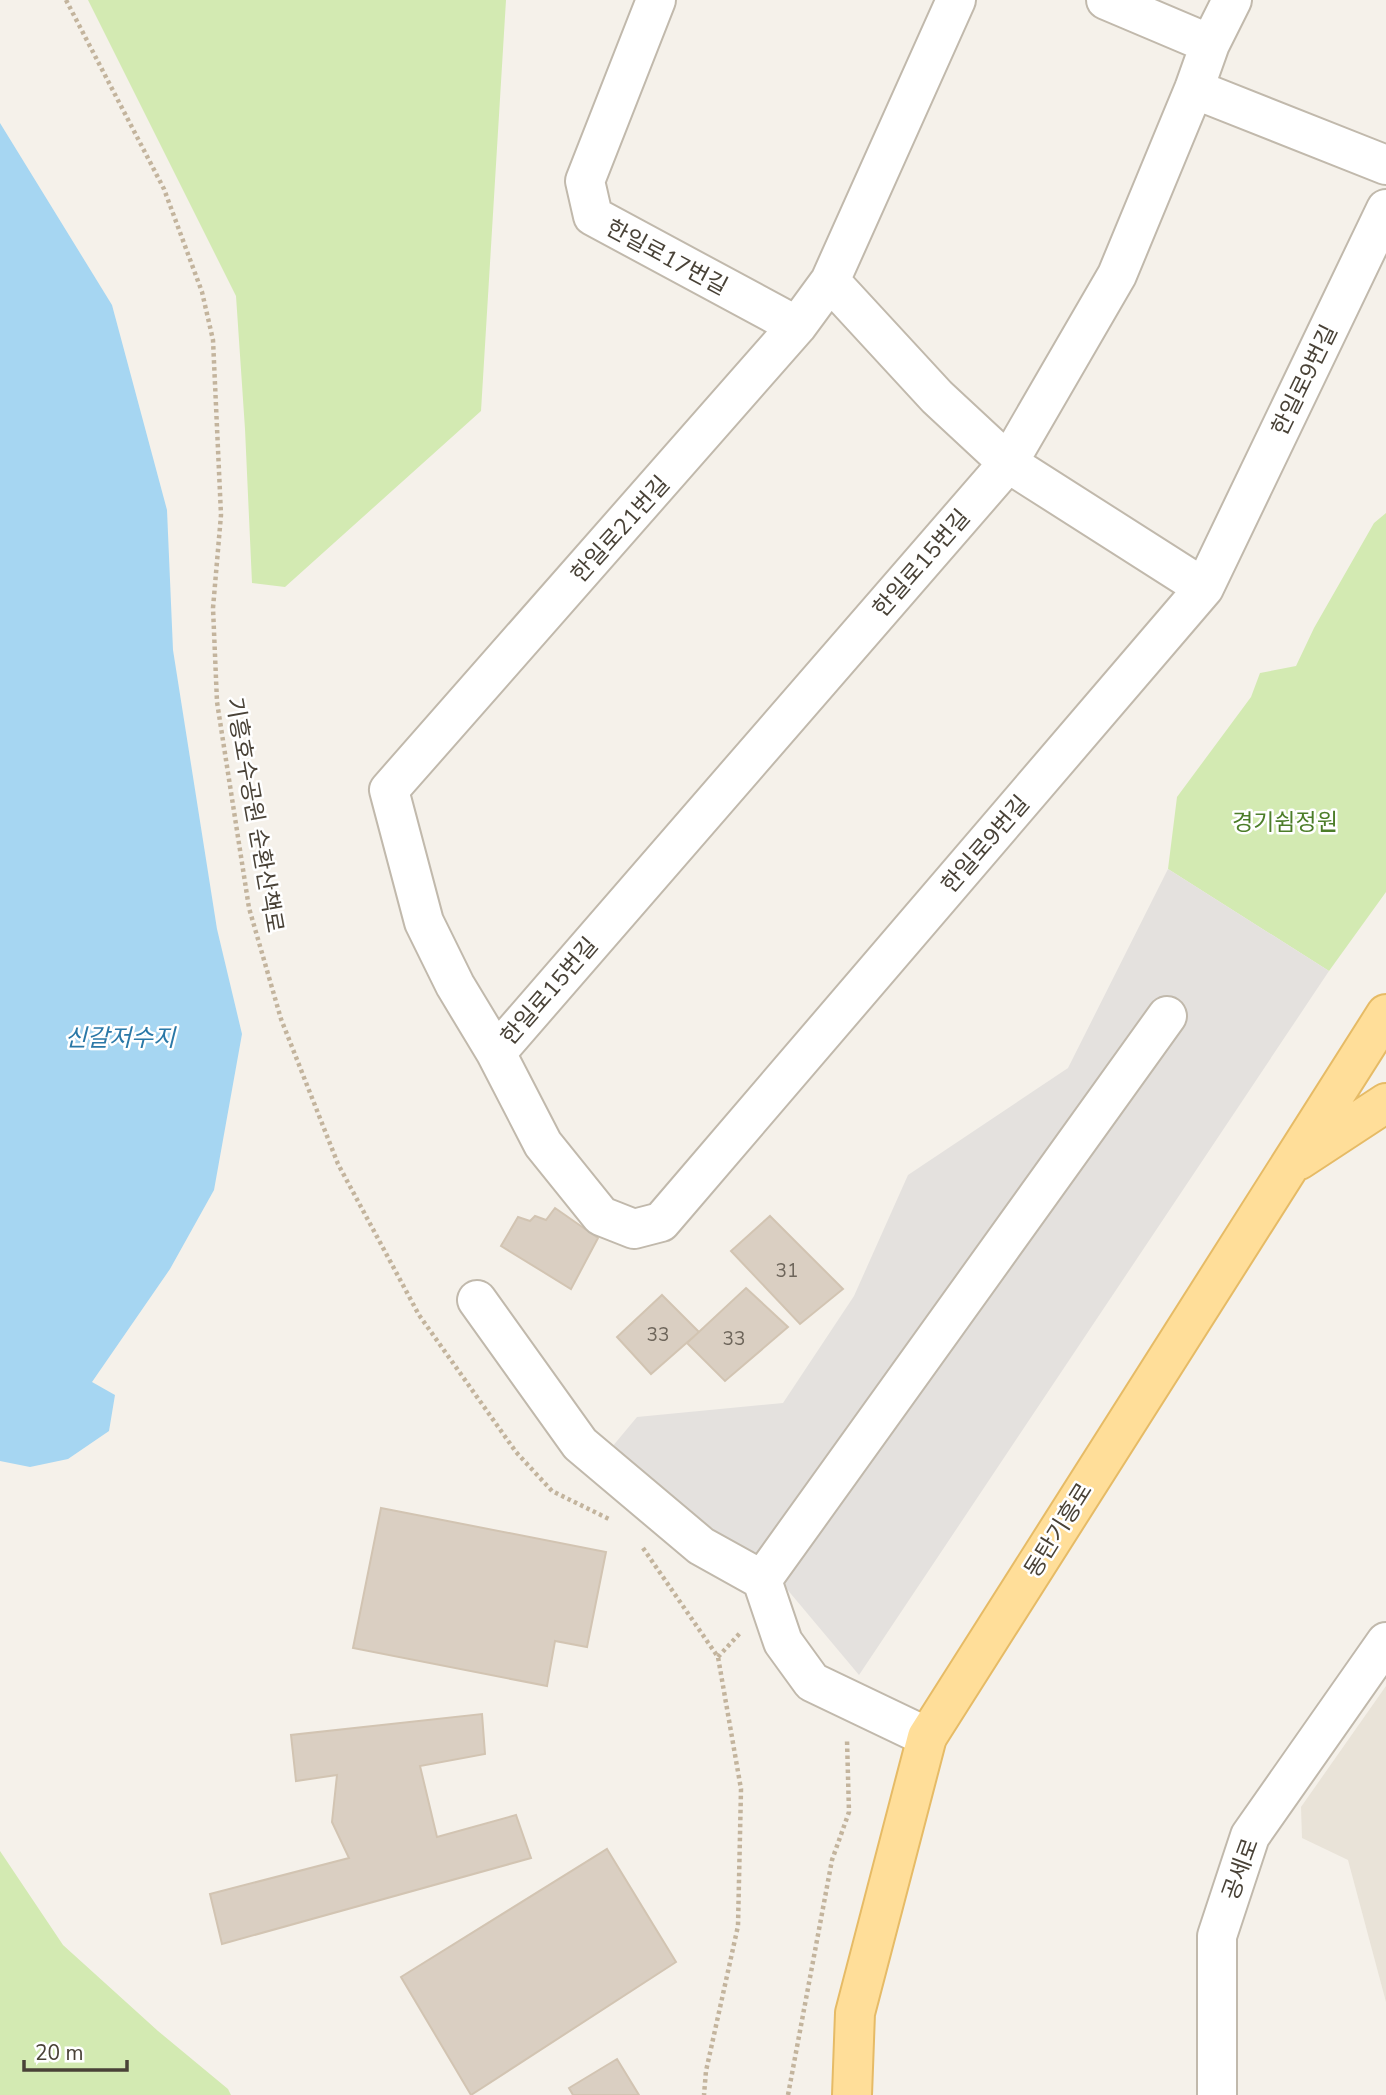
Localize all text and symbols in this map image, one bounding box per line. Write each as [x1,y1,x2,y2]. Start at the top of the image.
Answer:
street label: 한일로17번길 [601,212,733,302]
street label: 한일로9번길 [1264,320,1345,441]
street label: 한일로21번길 [564,469,677,589]
street label: 한일로15번길 [866,503,977,624]
street label: 기흥호수공원 순환산책로 [219,695,290,935]
street label: 한일로9번길 [934,789,1036,900]
park label: 경기쉼정원 [1232,807,1338,838]
street label: 한일로15번길 [494,931,605,1052]
water label: 신갈저수지 [65,1022,177,1054]
house number: 31 [776,1258,798,1284]
house number: 33 [647,1322,669,1348]
house number: 33 [723,1326,745,1352]
street label: 동탄기흥로 [1017,1477,1100,1583]
street label: 공세로 [1215,1834,1266,1904]
scale bar [24,2028,128,2072]
text: 20 m [35,2039,84,2067]

